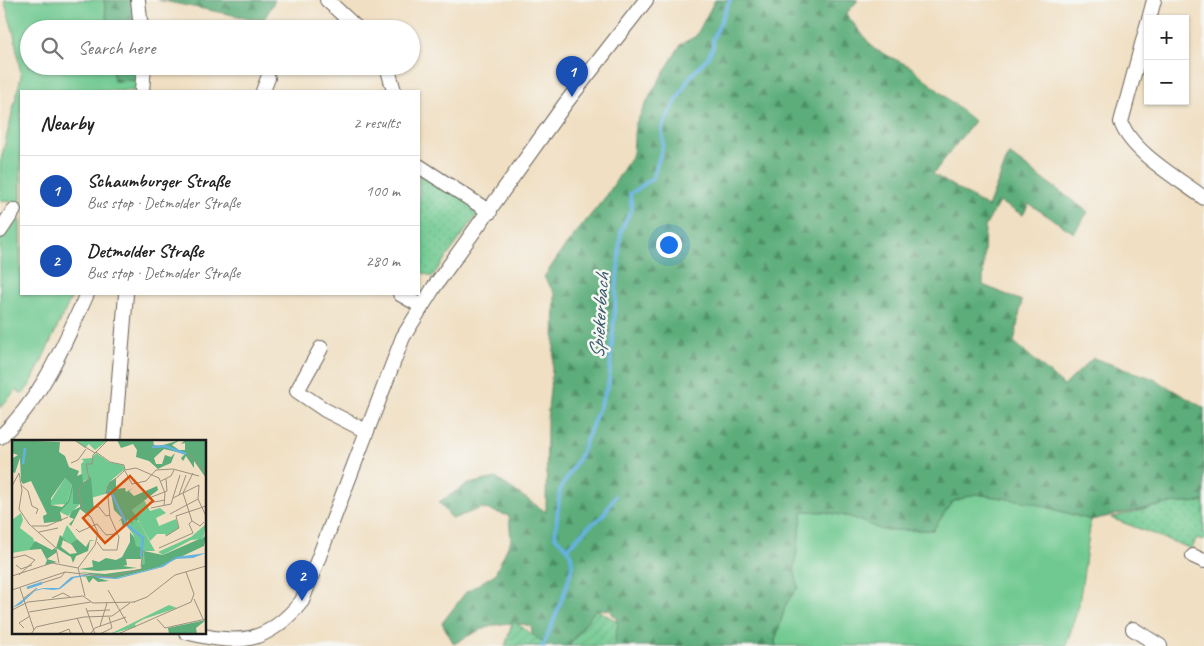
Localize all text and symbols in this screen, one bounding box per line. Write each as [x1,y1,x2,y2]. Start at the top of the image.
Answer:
map controls [1144,15,1189,105]
button: + [1144,15,1189,60]
search box [20,20,420,75]
icon: search [38,34,66,62]
text: Search here [78,36,155,60]
pin: 1 [556,56,588,97]
button: − [1144,60,1189,105]
text: Nearby [40,110,93,136]
text: 2 results [353,113,400,133]
text: Schaumburger Straße [87,169,229,193]
text: 1 [52,181,60,201]
text: 100 m [366,181,400,201]
text: Bus stop · Detmolder Straße [87,193,240,213]
your location [656,232,682,258]
text: Detmolder Straße [87,239,203,263]
text: 2 [52,251,60,271]
text: 280 m [366,251,400,271]
text: Bus stop · Detmolder Straße [87,263,240,283]
water label: Spiekerbach [583,271,615,360]
inset map [12,440,206,634]
pin: 2 [286,560,318,601]

